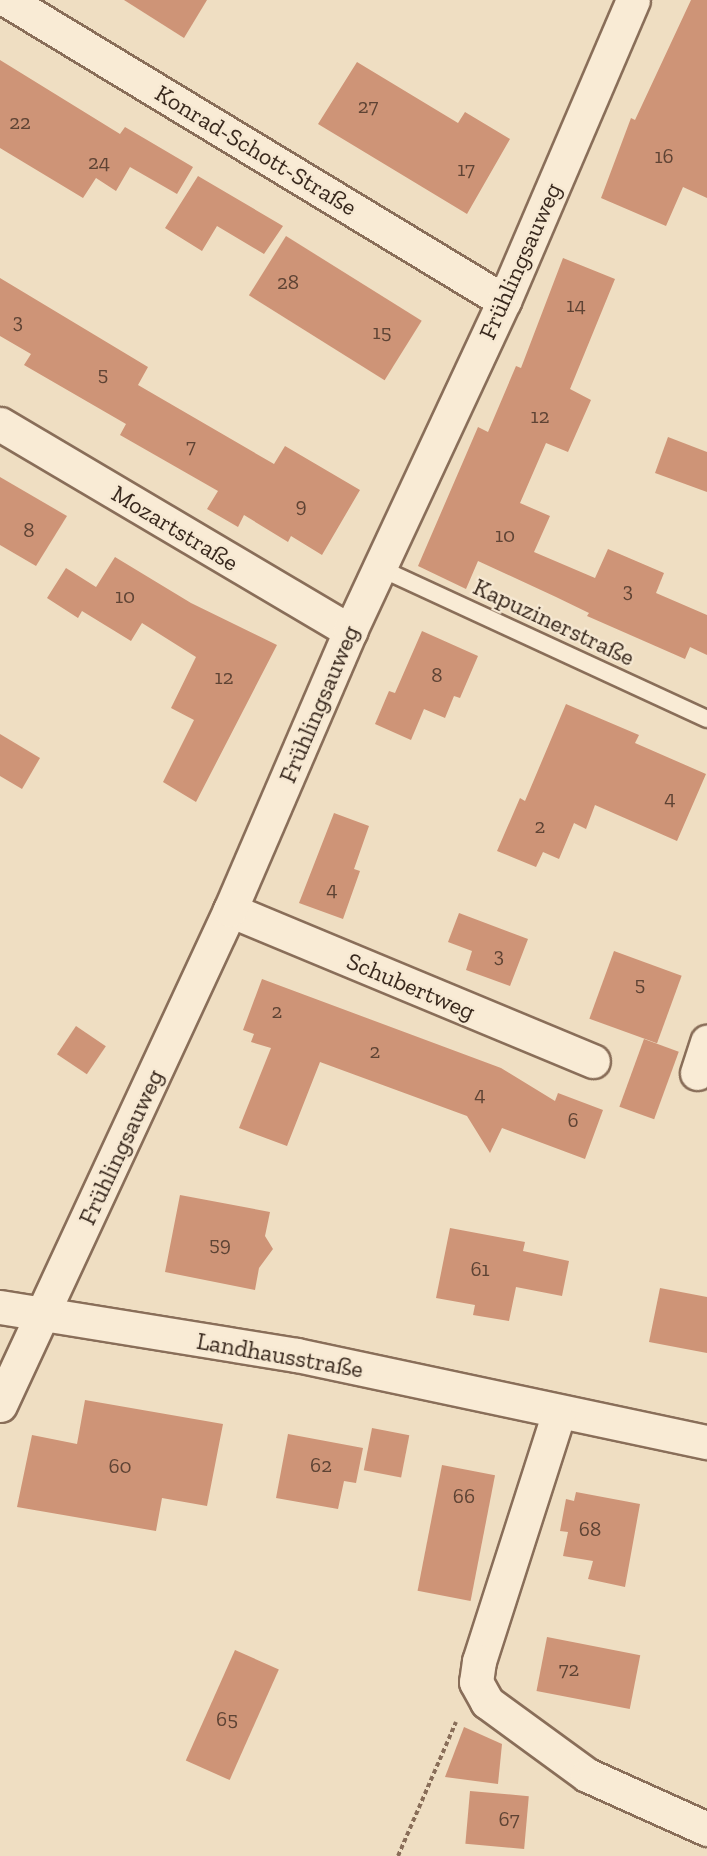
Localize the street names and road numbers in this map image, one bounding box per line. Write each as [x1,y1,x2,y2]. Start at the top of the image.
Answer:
street label: Konrad-Schott-Straße [150,78,362,222]
street label: Frühlingsauweg [473,178,567,344]
street label: Mozartstraße [106,479,244,577]
street label: Kapuzinerstraße [469,572,639,672]
street label: Frühlingsauweg [273,621,365,787]
street label: Schubertweg [343,946,479,1026]
street label: Frühlingsauweg [72,1065,170,1229]
street label: Landhausstraße [194,1326,366,1384]

